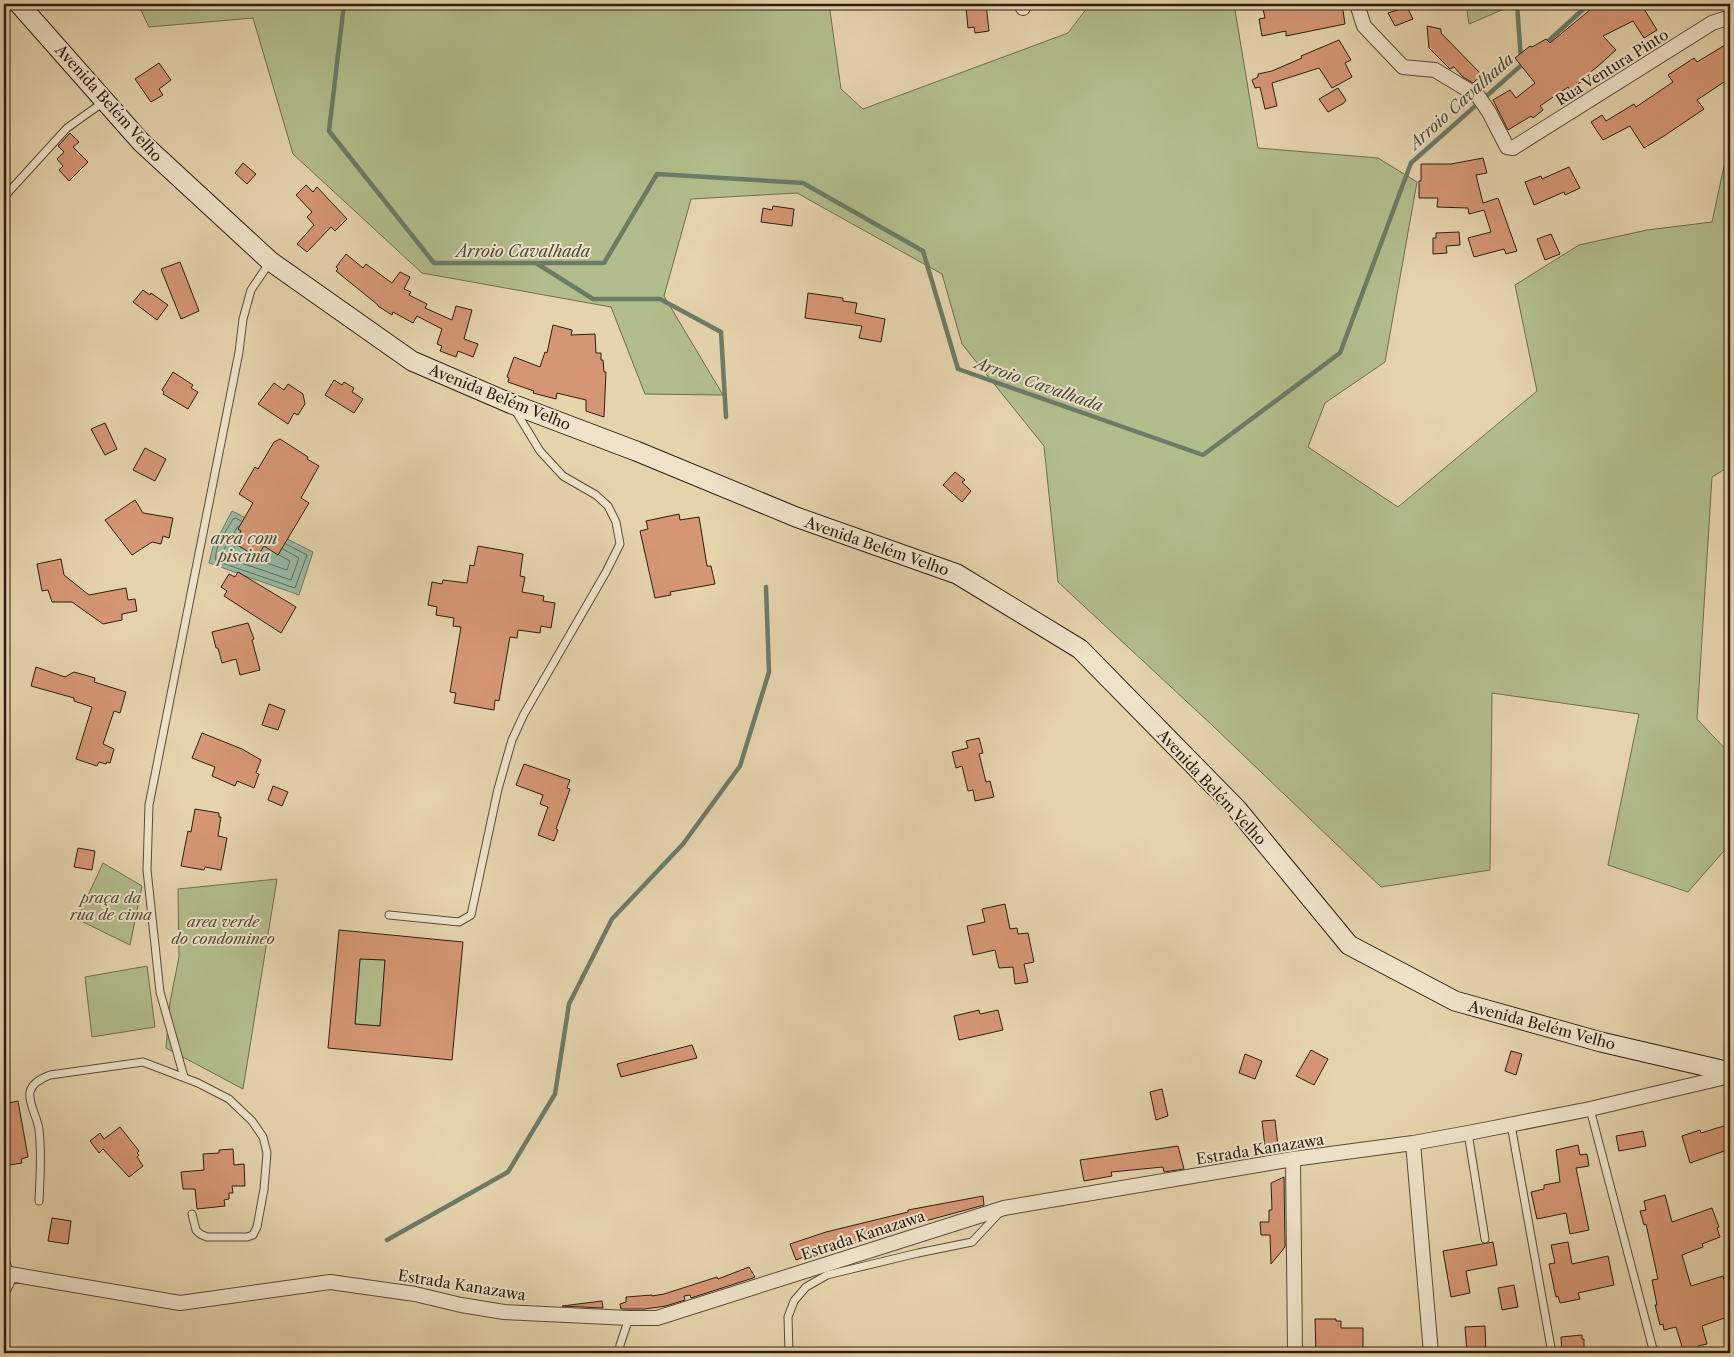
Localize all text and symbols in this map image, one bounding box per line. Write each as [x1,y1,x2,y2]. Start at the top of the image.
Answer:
street label: Rua Ventura Pinto [1552,25,1672,109]
street label: Avenida Belém Velho [51,40,167,166]
water label: Arroio Cavalhada [1402,48,1518,155]
water label: Arroio Cavalhada [453,241,590,261]
water label: Arroio Cavalhada [970,352,1106,415]
street label: Avenida Belém Velho [425,360,574,434]
street label: Avenida Belém Velho [801,512,952,580]
water label: area com piscina [210,528,278,566]
street label: Avenida Belém Velho [1153,725,1270,849]
park label: praça da rua de cima [69,888,152,924]
park label: area verde do condomineo [171,912,275,948]
street label: Avenida Belém Velho [1466,996,1617,1054]
street label: Estrada Kanazawa [1195,1130,1325,1168]
street label: Estrada Kanazawa [799,1206,927,1264]
street label: Estrada Kanazawa [397,1266,527,1304]

